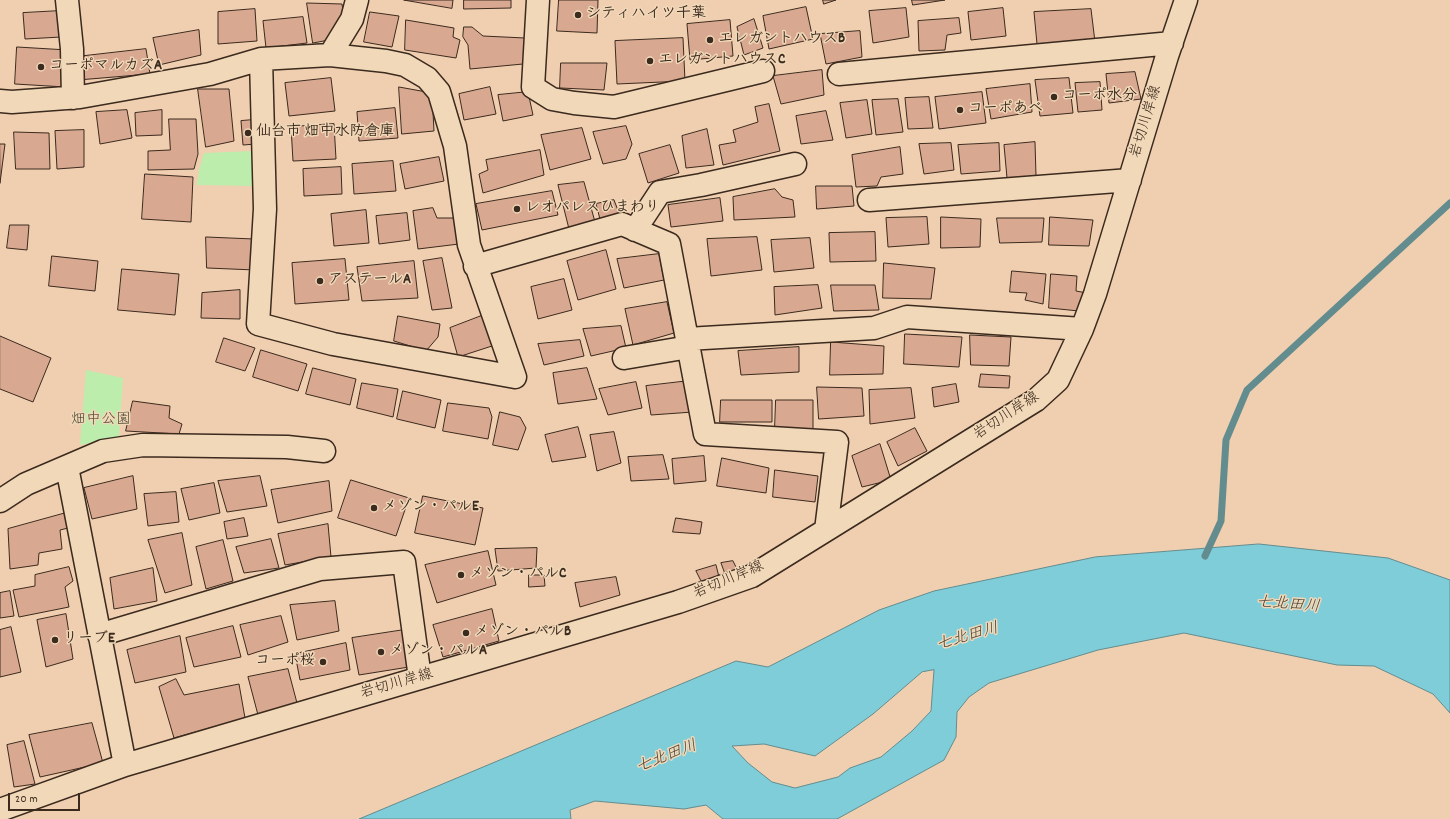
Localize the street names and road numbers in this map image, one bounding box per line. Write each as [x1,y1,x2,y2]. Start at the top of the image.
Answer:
street label: 岩切川岸線 [1127,84,1167,160]
street label: 岩切川岸線 [971,389,1043,445]
street label: 岩切川岸線 [691,558,767,604]
street label: 岩切川岸線 [358,666,436,704]

